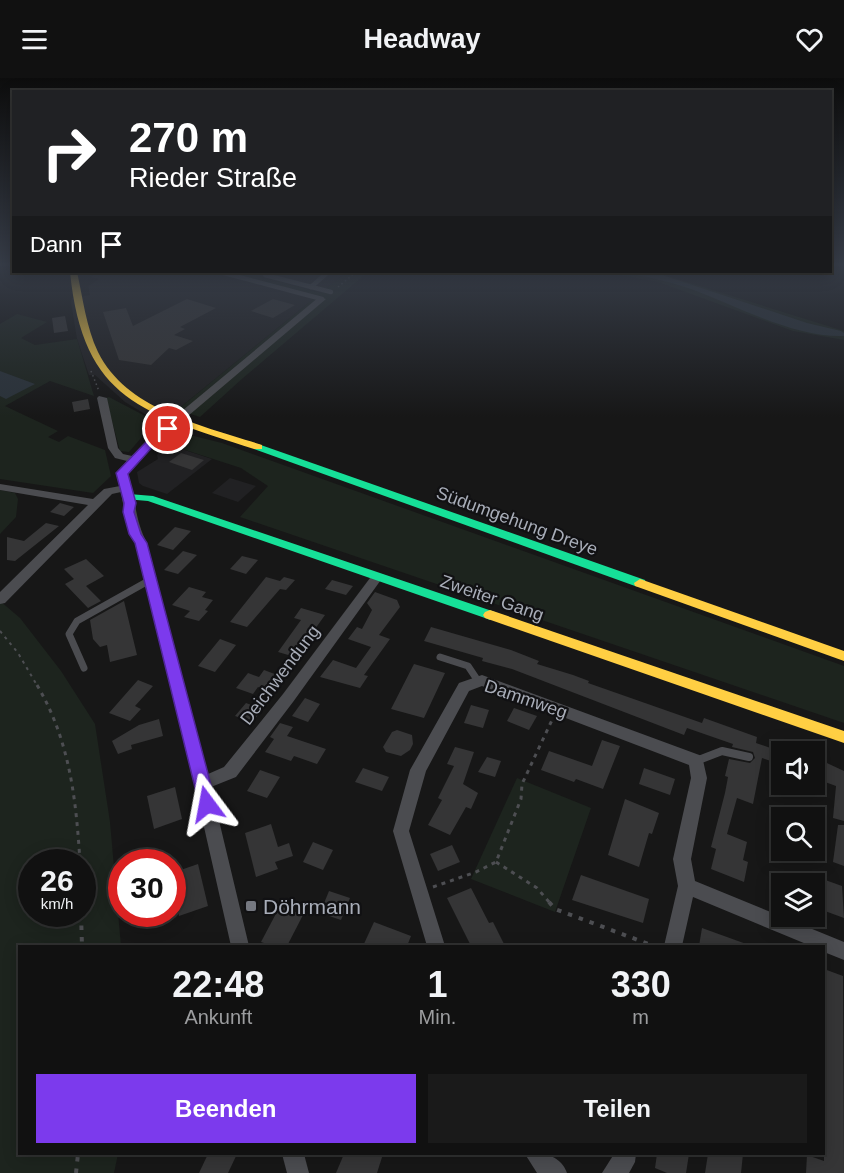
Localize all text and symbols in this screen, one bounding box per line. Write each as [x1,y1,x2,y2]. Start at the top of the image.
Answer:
icon: menu [18,23,51,56]
icon: heart [793,23,826,56]
text: Headway [363,24,481,54]
icon: right [30,114,108,192]
text: 270 m [129,114,248,161]
text: Rieder Straße [129,163,297,193]
icon: arrive [95,228,128,261]
text: Dann [30,232,83,257]
pin [142,403,193,454]
icon: arrive [151,412,184,445]
street label: Südumgehung Dreye [434,483,600,559]
street label: Zweiter Gang [438,571,546,625]
street label: Deichwendung [236,621,324,729]
street label: Dammweg [482,676,570,722]
map controls [771,741,825,927]
button: sound [771,741,825,795]
position arrow [175,772,239,836]
button: search [771,807,825,861]
speed limit sign: 30 [108,849,186,927]
text: 26 [40,864,74,897]
button: layers [771,873,825,927]
text: km/h [41,895,73,912]
place label: Döhrmann [263,895,361,918]
marker: Döhrmann [244,899,258,913]
text: 22:48 [172,964,264,1005]
text: 1 [427,964,447,1005]
text: 330 [611,964,671,1005]
text: Ankunft [184,1006,252,1028]
text: Min. [419,1006,456,1028]
text: m [632,1006,649,1028]
button: Beenden [36,1074,416,1143]
button: Teilen [428,1074,807,1143]

